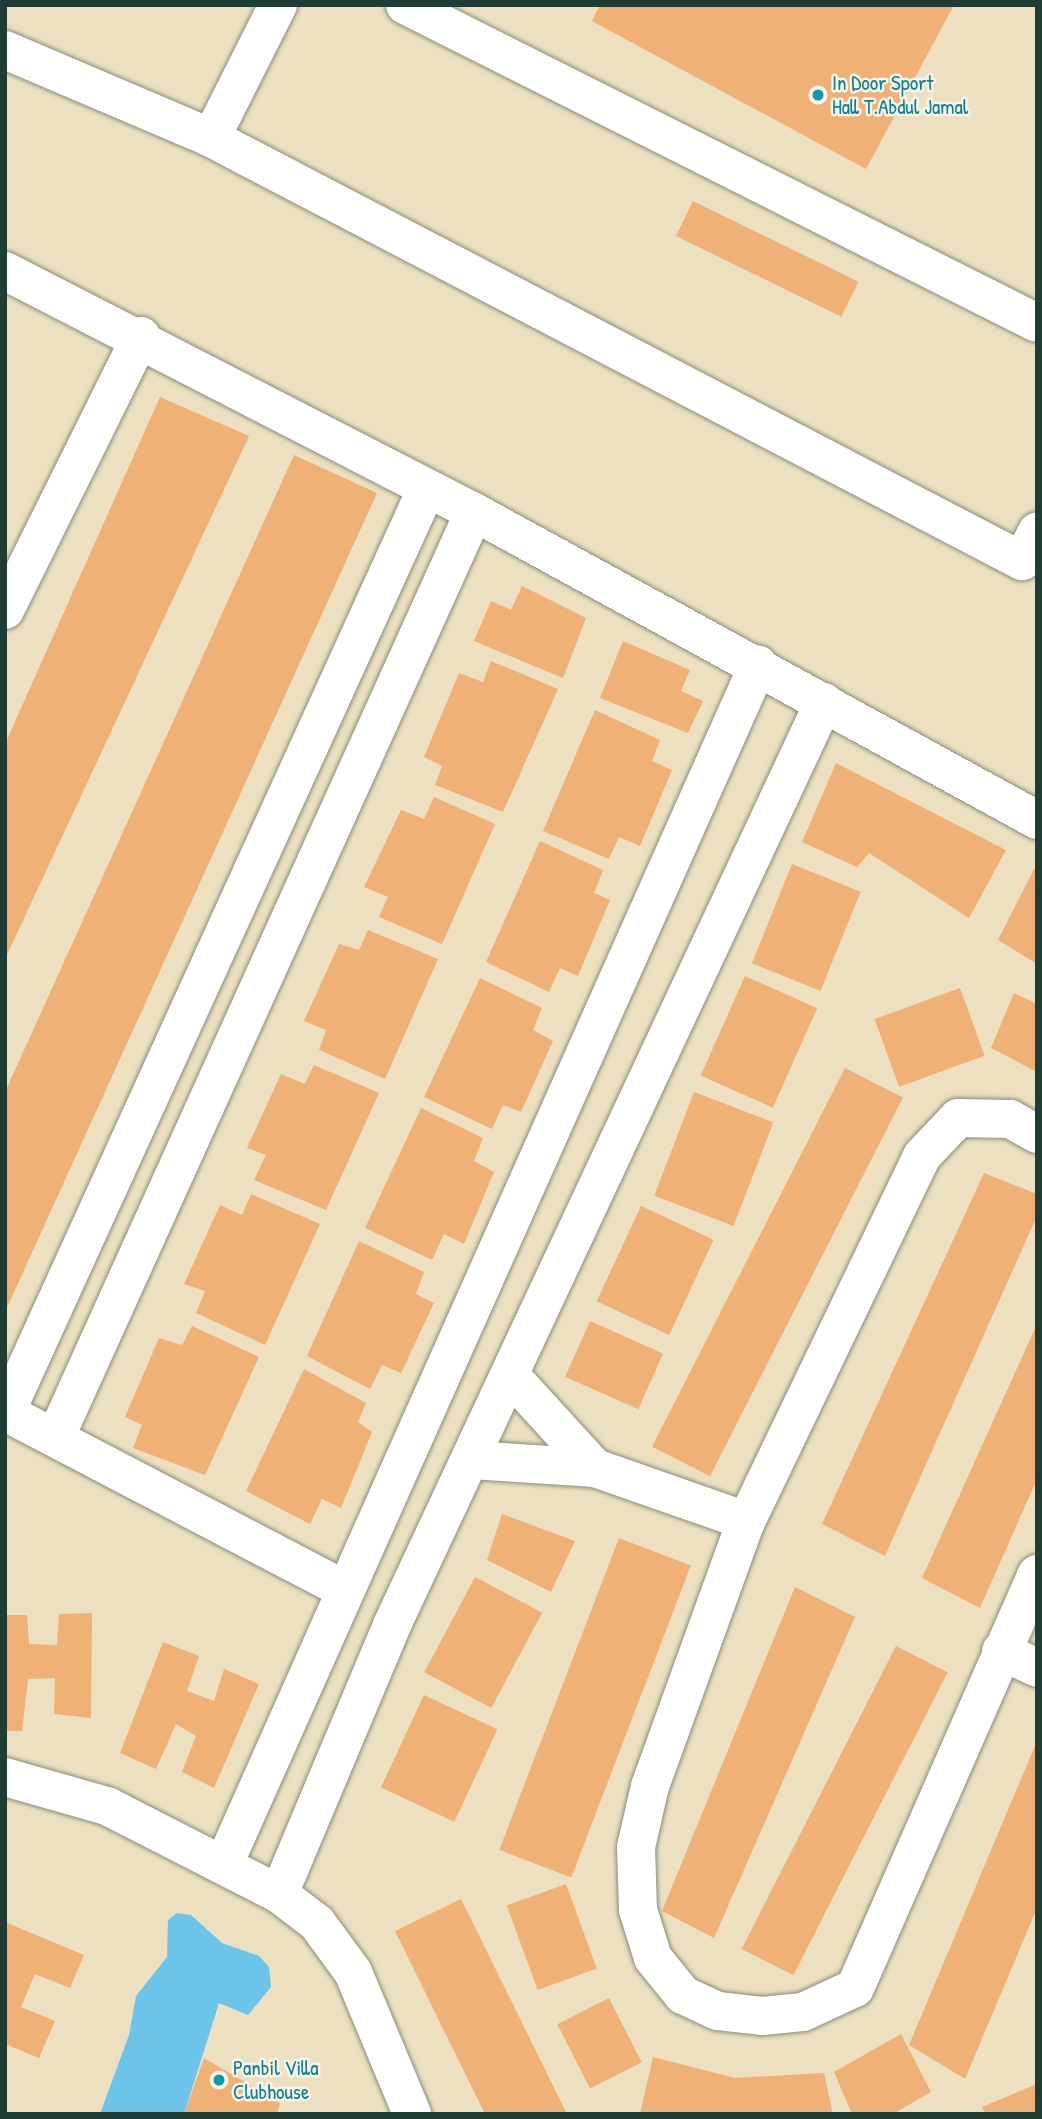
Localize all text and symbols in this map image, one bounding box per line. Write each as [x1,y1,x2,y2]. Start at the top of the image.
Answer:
place label: In Door Sport Hall T.Abdul Jamal [832,70,968,120]
marker: In Door Sport Hall T.Abdul Jamal [810,87,826,103]
place label: Panbil Villa Clubhouse [233,2055,318,2105]
marker: Panbil Villa Clubhouse [211,2072,227,2088]

